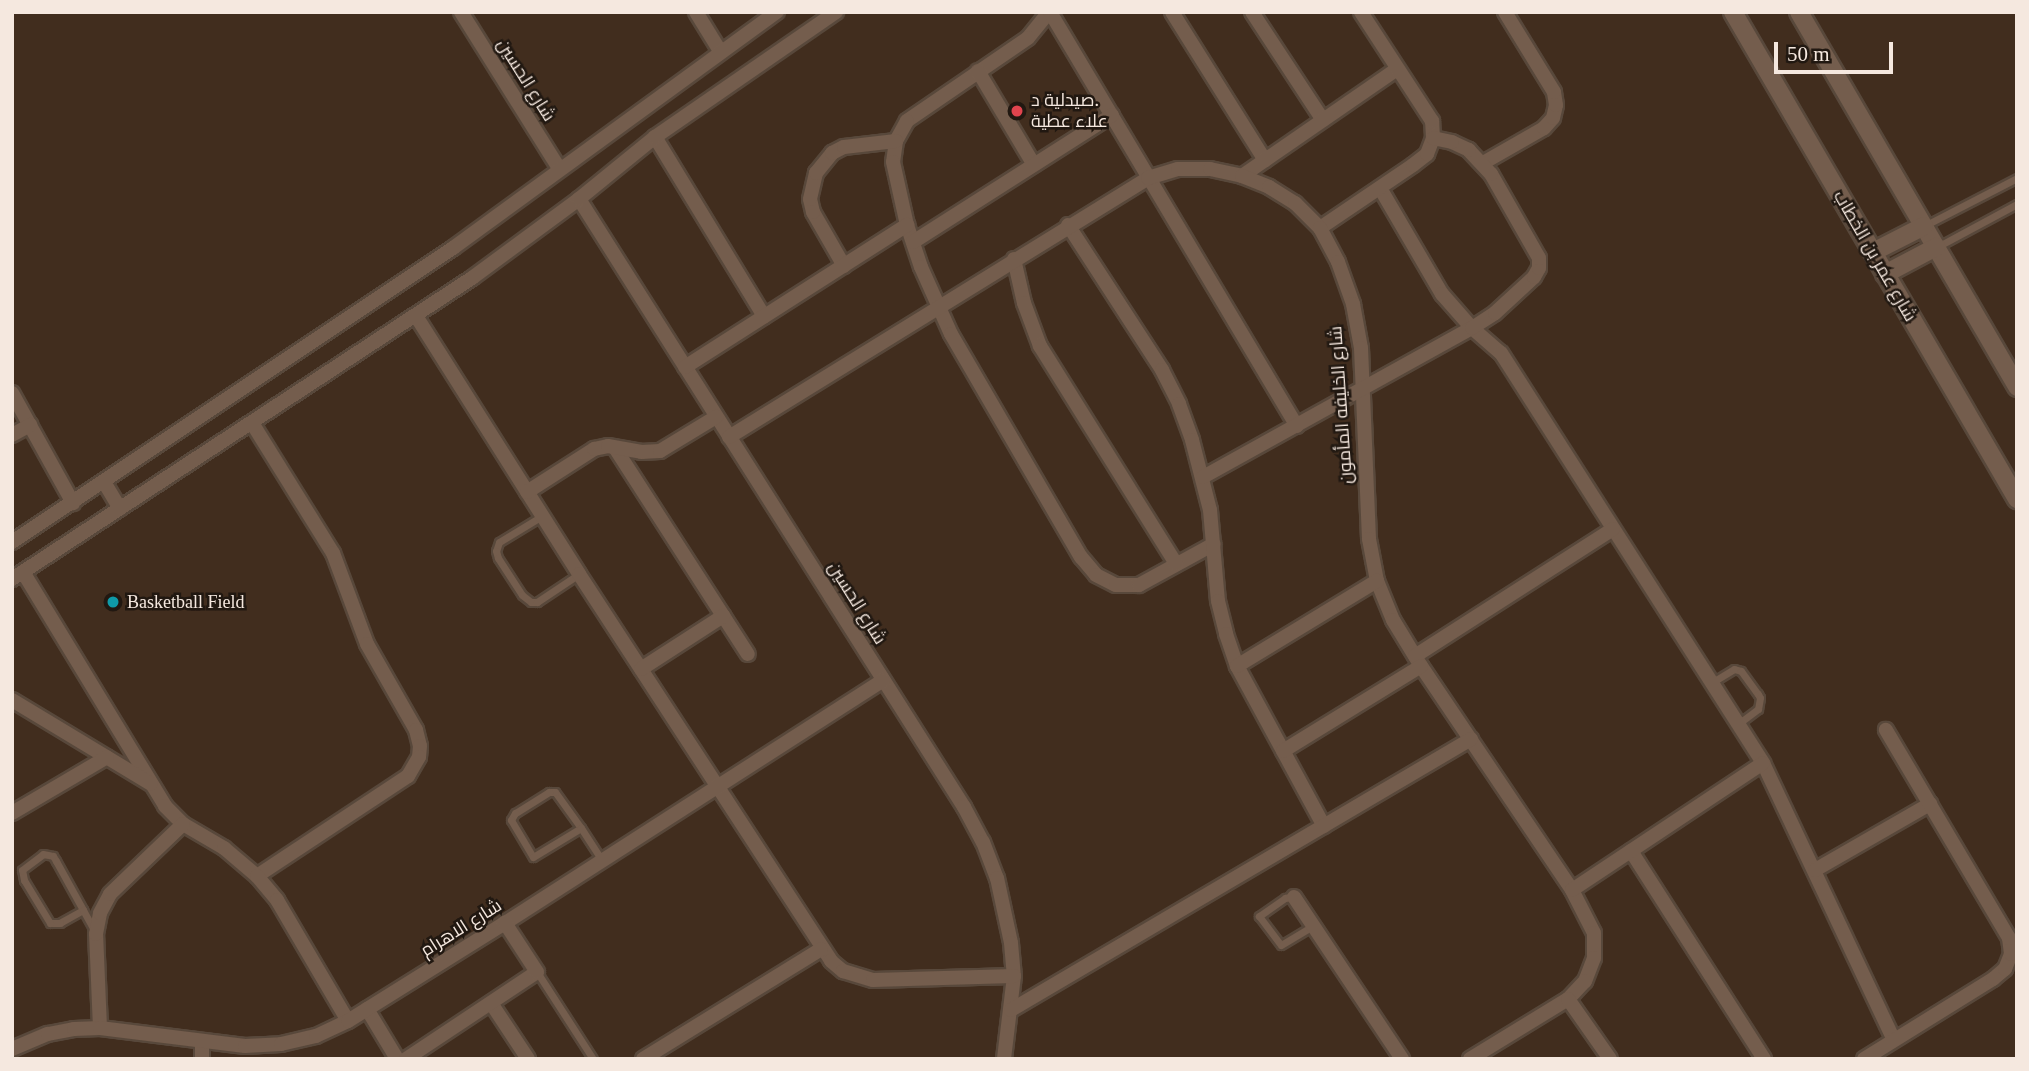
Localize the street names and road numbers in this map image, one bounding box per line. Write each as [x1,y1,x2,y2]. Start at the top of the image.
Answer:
street label: شارع الحسين [492,35,560,125]
street label: شارع عمر بن الخطاب [1829,187,1921,325]
street label: شارع الخليفه المأمون [1325,325,1357,485]
street label: شارع الحسين [823,558,891,648]
street label: شارع الاهرام [416,895,506,961]

